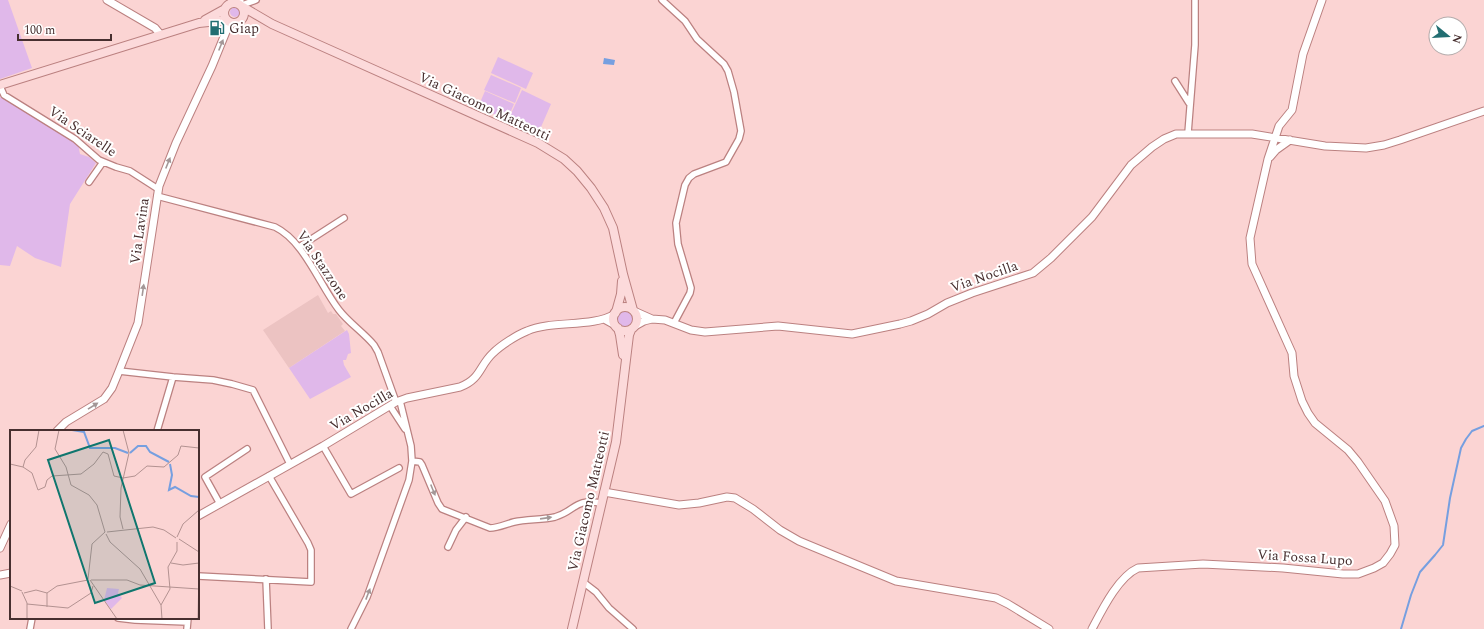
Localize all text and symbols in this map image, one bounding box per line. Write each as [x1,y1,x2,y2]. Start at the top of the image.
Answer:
scale bar [18,16,111,42]
north arrow [1428,16,1468,56]
place label: Giap [229,18,259,39]
fuel station icon: Giap [208,19,226,37]
text: 100 m [24,21,55,40]
text: N [1448,32,1467,46]
one-way arrow [218,39,224,50]
street label: Via Giacomo Matteotti [415,67,554,146]
street label: Via Sciarelle [44,101,121,162]
one-way arrow [166,157,172,169]
street label: Via Lavina [124,196,155,266]
street label: Via Stazzone [291,226,354,305]
street label: Via Nocilla [948,255,1021,298]
one-way arrow [140,284,146,296]
street label: Via Nocilla [326,383,397,436]
one-way arrow [88,402,98,410]
street label: Via Giacomo Matteotti [562,429,615,573]
inset map [10,430,199,619]
one-way arrow [430,485,436,497]
one-way arrow [540,515,553,521]
street label: Via Fossa Lupo [1257,544,1353,571]
one-way arrow [365,587,371,599]

